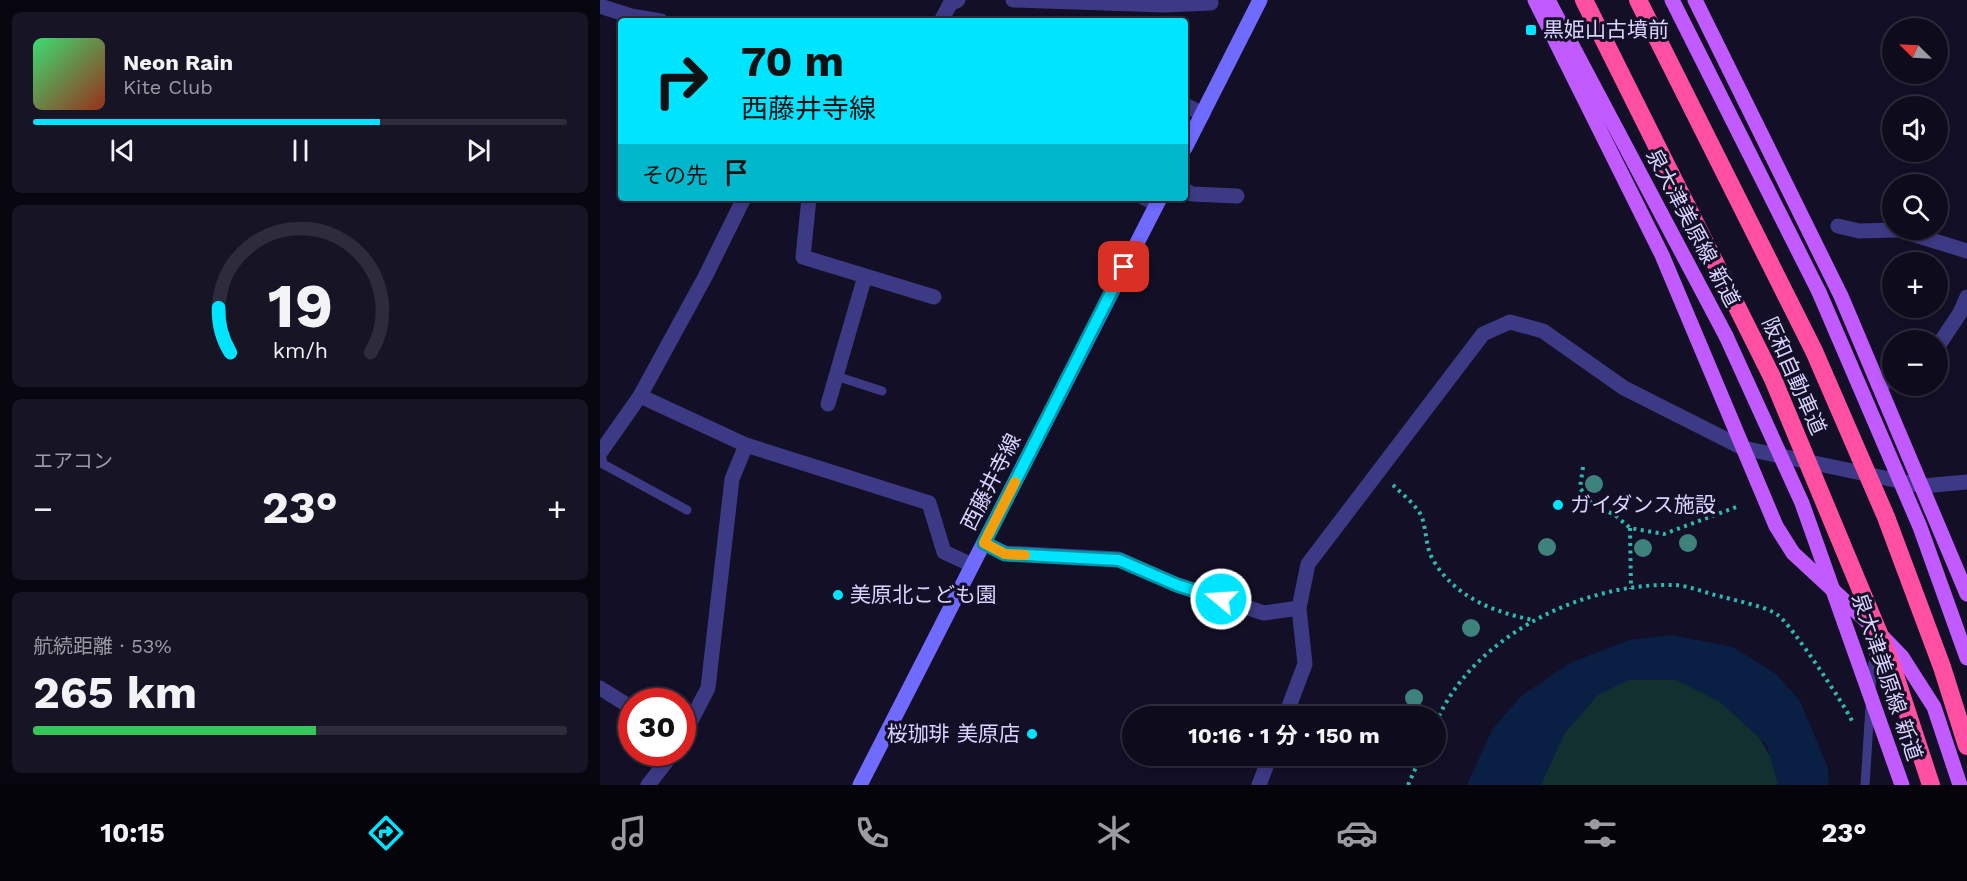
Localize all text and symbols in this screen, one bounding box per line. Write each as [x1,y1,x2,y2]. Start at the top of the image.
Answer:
place label: 黒姫山古墳前 [1543,17,1669,42]
north arrow [1882,18,1948,84]
map controls [1882,18,1948,396]
marker: 黒姫山古墳前 [1524,23,1538,37]
text: 70 m [741,37,844,86]
icon: right [642,42,720,120]
text: Neon Rain [123,50,233,75]
text: Kite Club [123,75,213,99]
text: 西藤井寺線 [741,93,876,125]
button: sound [1882,96,1948,162]
icon: previous [106,134,139,167]
icon: pause [284,134,317,167]
icon: next [462,134,495,167]
street label: 泉大津美原線 新道 [1641,145,1746,311]
icon: arrive [720,156,753,189]
text: その先 [642,163,708,188]
button: search [1882,174,1948,240]
pin [1098,241,1149,292]
icon: arrive [1107,250,1140,283]
button: + [1882,252,1948,318]
text: 19 [267,269,333,342]
street label: 阪和自動車道 [1757,313,1832,438]
button: − [1882,330,1948,396]
text: km/h [272,338,328,363]
street label: 西藤井寺線 [956,429,1026,534]
text: エアコン [33,449,113,473]
text: 23° [262,481,338,534]
text: − [33,489,53,528]
text: + [547,489,567,528]
place label: ガイダンス施設 [1570,492,1716,517]
marker: ガイダンス施設 [1551,498,1565,512]
position arrow [1189,567,1253,631]
place label: 美原北こども園 [850,582,997,607]
marker: 美原北こども園 [831,588,845,602]
street label: 泉大津美原線 新道 [1847,590,1928,764]
text: 航続距離 · 53% [33,634,172,658]
text: 265 km [33,666,197,719]
speed limit sign: 30 [618,688,696,766]
place label: 桜珈琲 美原店 [887,721,1020,746]
text: 10:16 · 1 分 · 150 m [1188,723,1380,748]
marker: 桜珈琲 美原店 [1025,727,1039,741]
icon: directions [365,812,407,854]
icon: music [608,812,650,854]
icon: phone [851,812,893,854]
icon: climate [1093,812,1135,854]
icon: car [1336,812,1378,854]
icon: filters [1579,812,1621,854]
text: 10:15 [100,817,165,849]
text: 23° [1821,817,1867,849]

